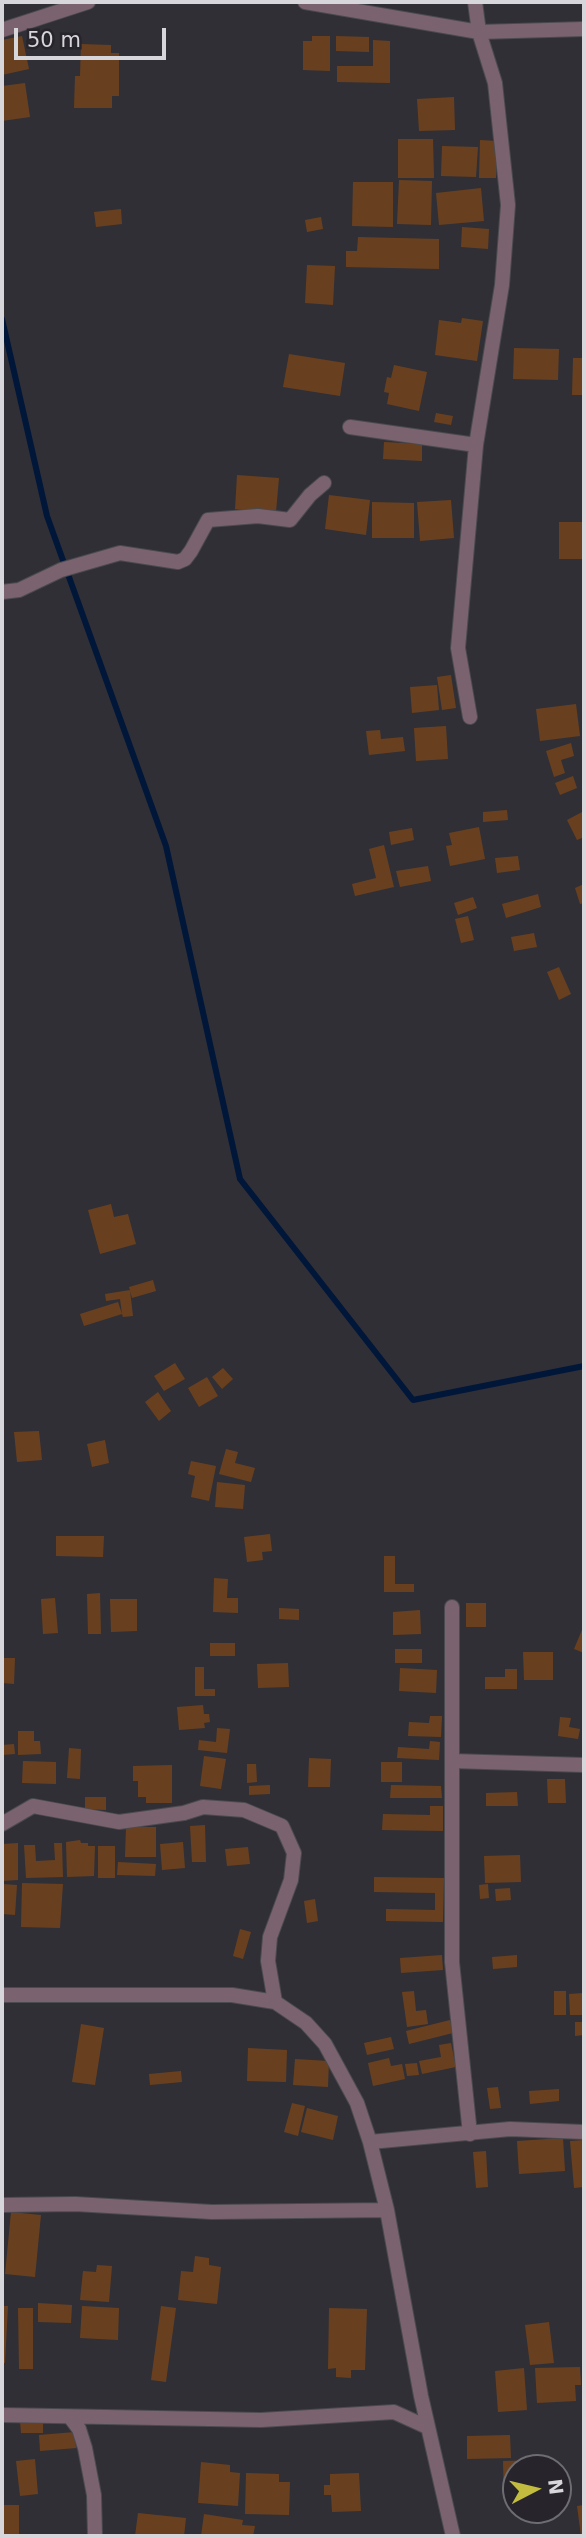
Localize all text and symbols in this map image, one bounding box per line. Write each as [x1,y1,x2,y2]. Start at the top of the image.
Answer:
scale bar [18,14,170,58]
text: 50 m [27,28,81,52]
north arrow [502,2454,572,2524]
text: N [544,2477,568,2496]

